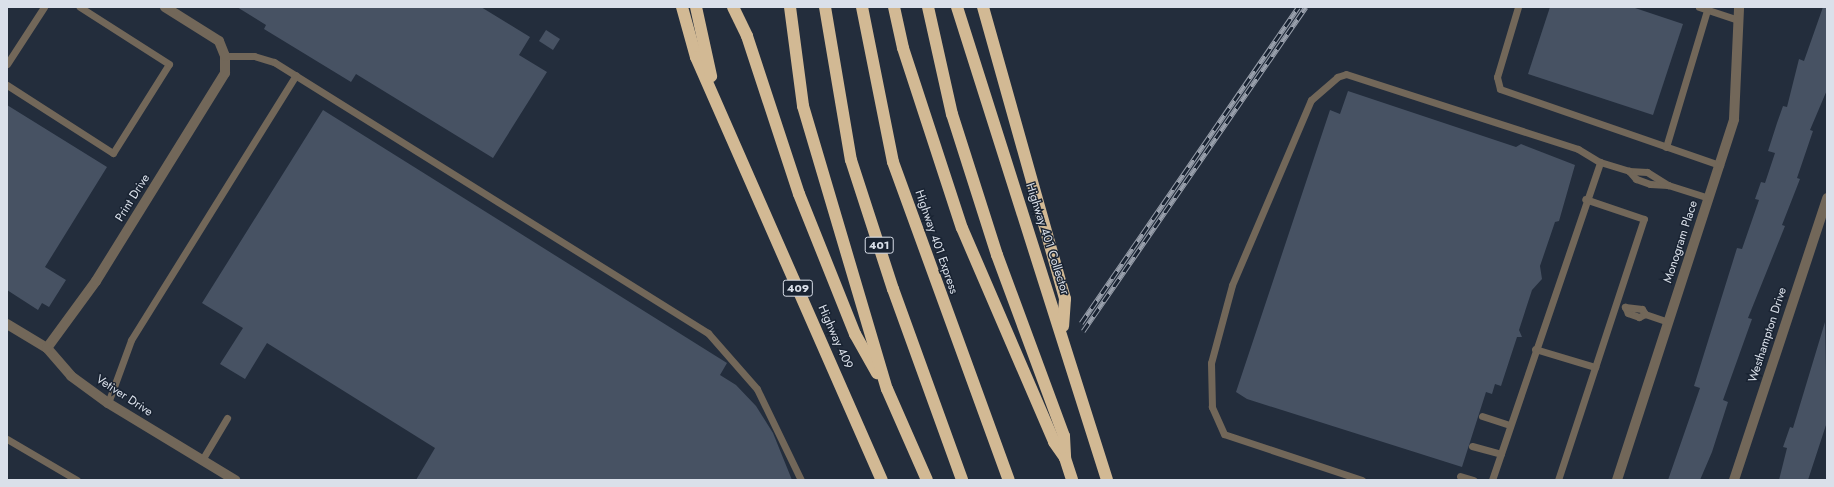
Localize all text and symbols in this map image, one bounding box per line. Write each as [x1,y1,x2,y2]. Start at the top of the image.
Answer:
street label: Print Drive [113,172,153,224]
street label: Highway 401 Collector [1022,181,1072,297]
street label: Highway 401 Express [911,188,961,296]
street label: Monogram Place [1661,199,1701,285]
road number: 401 [864,236,894,254]
road number: 409 [782,279,814,297]
street label: Westhampton Drive [1746,286,1790,384]
street label: Highway 409 [814,303,856,371]
street label: Vetiver Drive [93,372,155,420]

